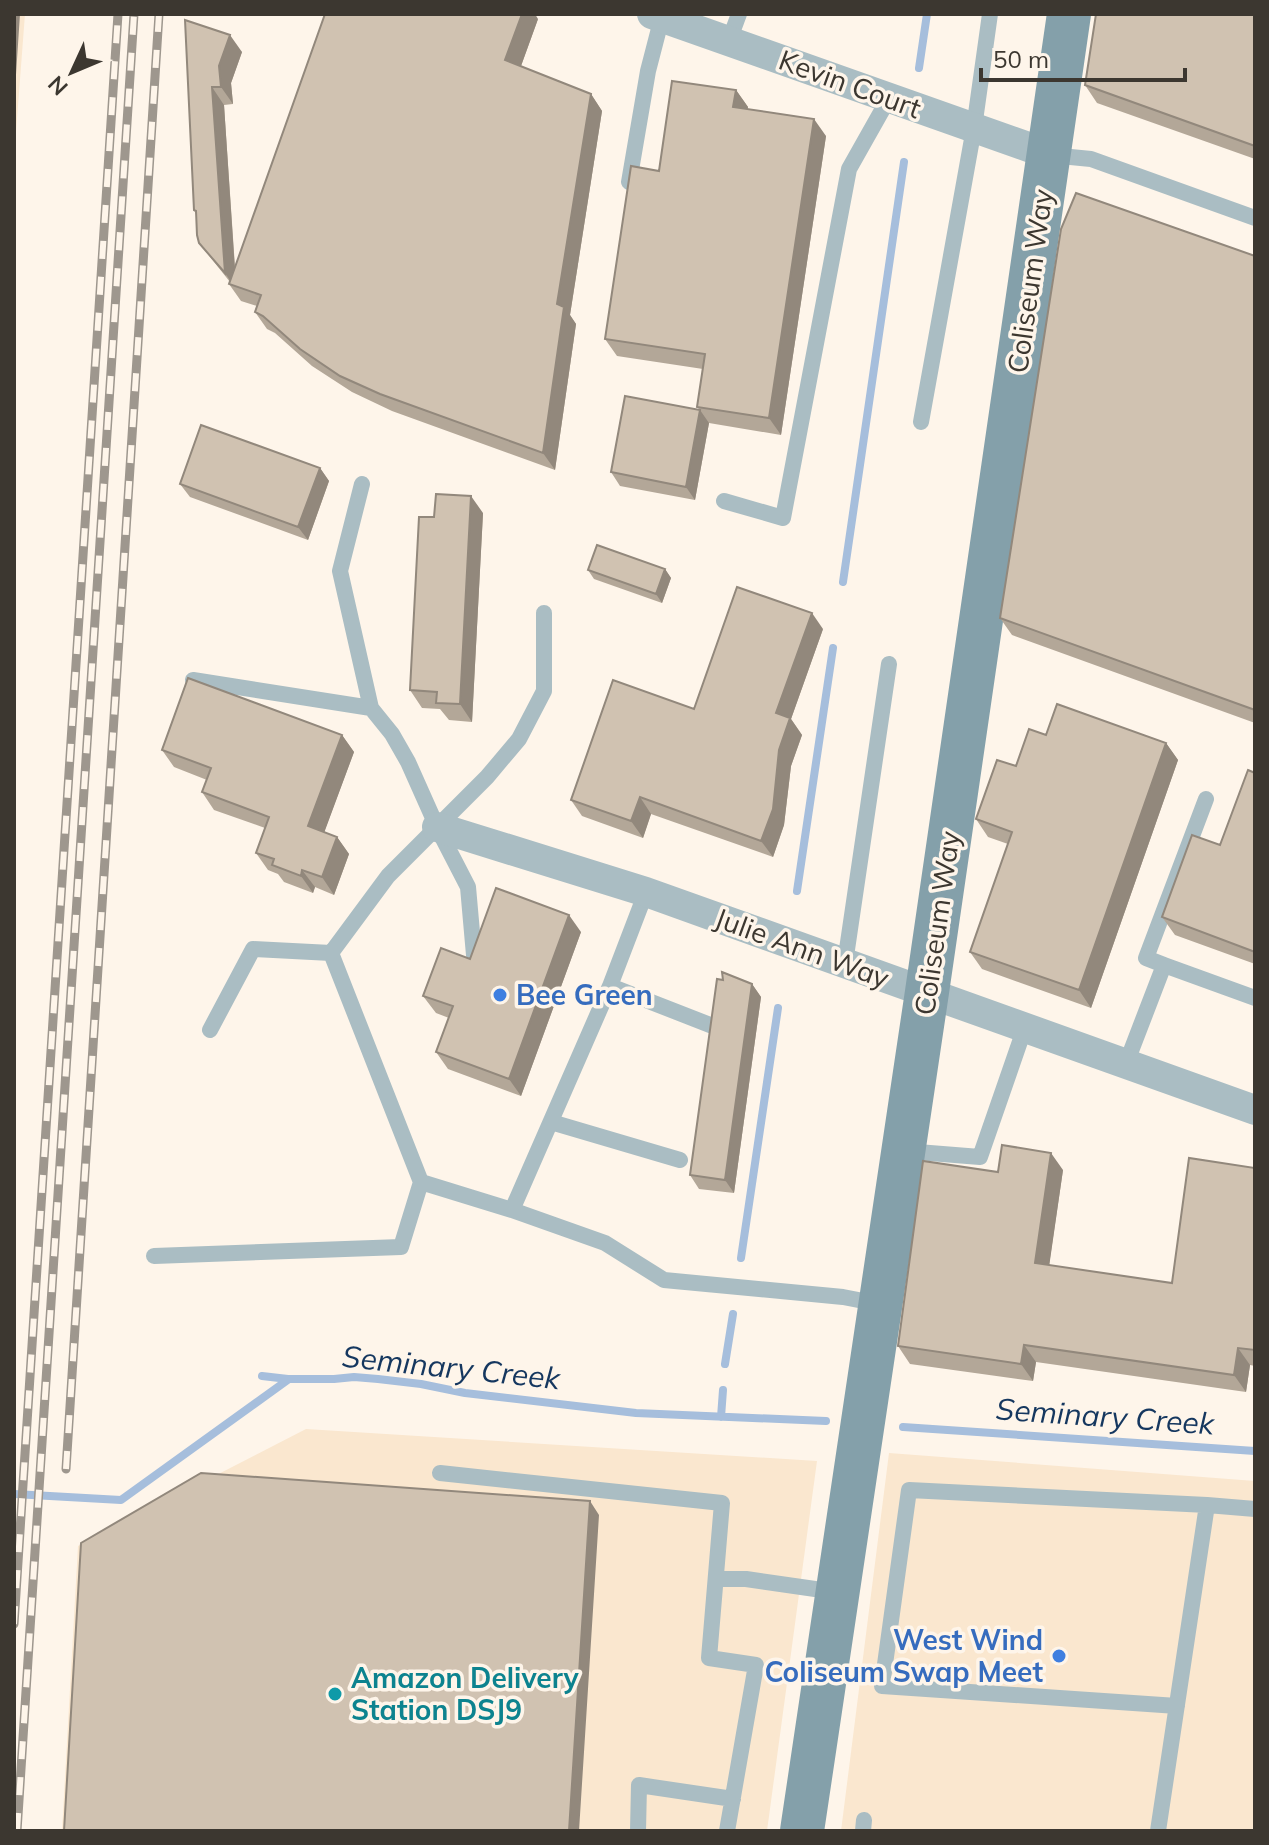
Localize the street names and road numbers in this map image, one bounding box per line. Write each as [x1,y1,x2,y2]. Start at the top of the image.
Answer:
street label: Kevin Court [774,42,926,125]
street label: Coliseum Way [999,186,1060,375]
street label: Coliseum Way [906,828,967,1017]
street label: Julie Ann Way [710,900,894,995]

